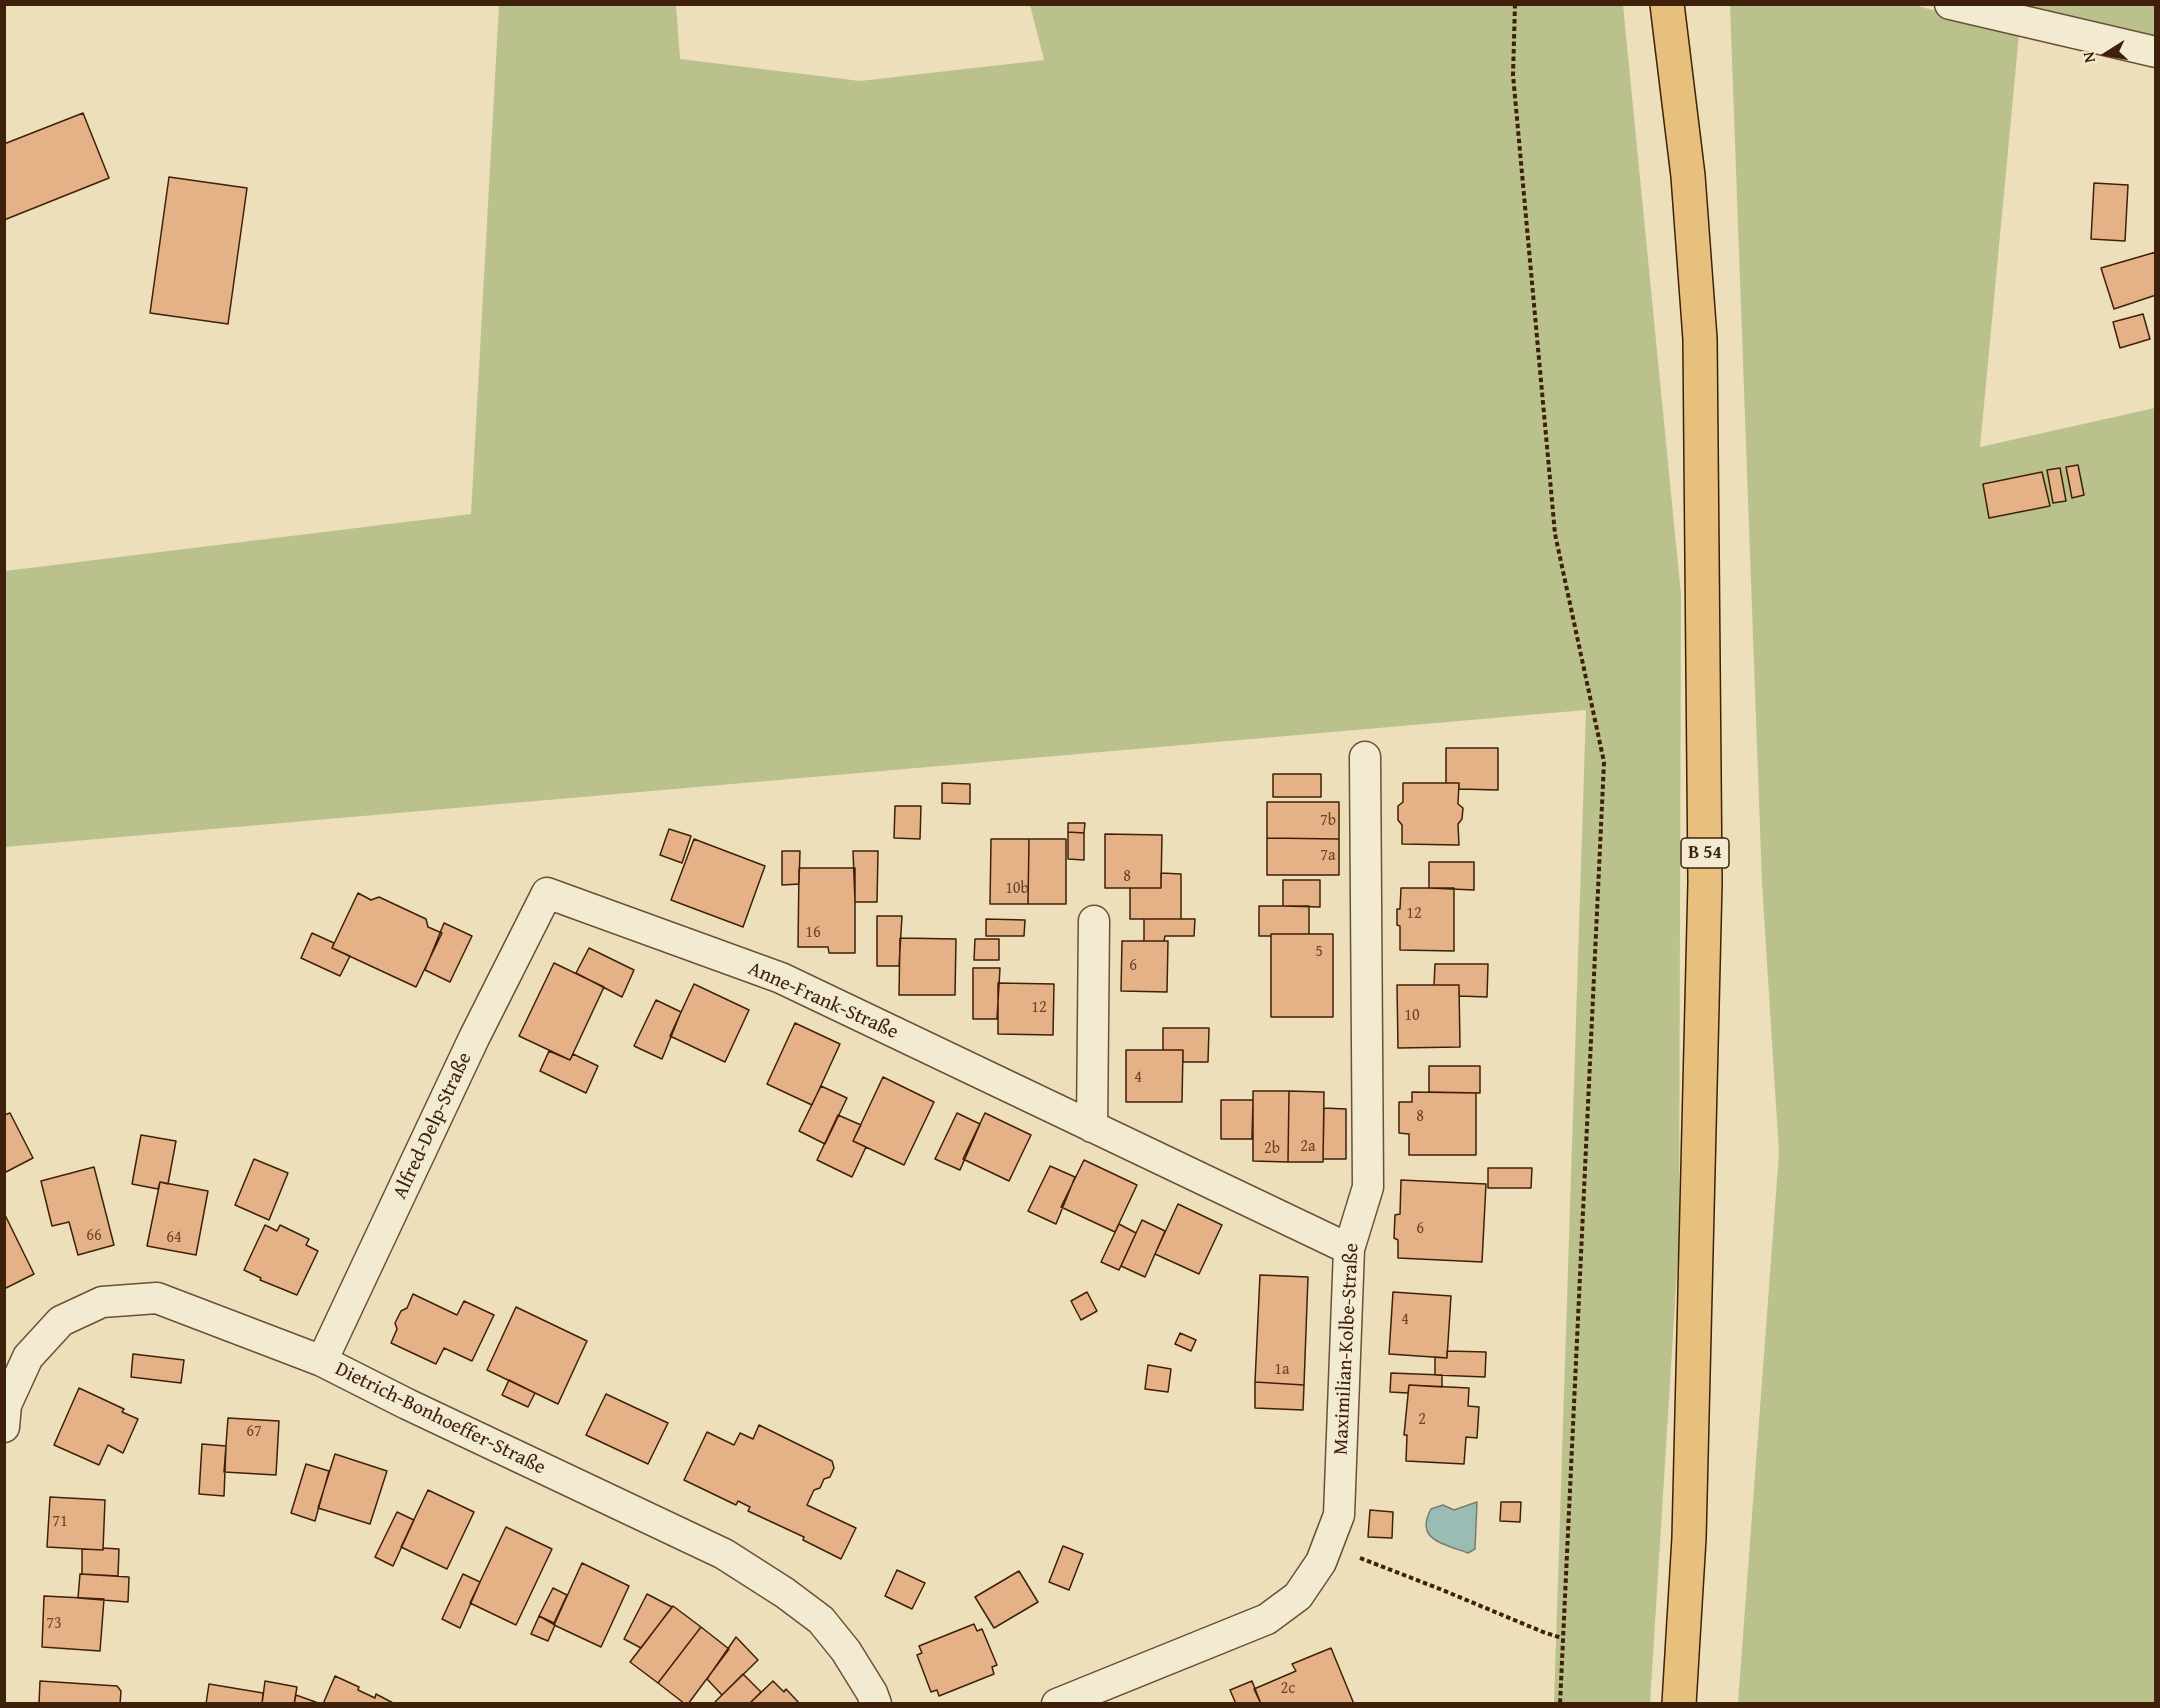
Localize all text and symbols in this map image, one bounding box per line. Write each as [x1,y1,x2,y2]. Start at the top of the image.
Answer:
north arrow [2076,24,2136,84]
text: N [2076,50,2101,65]
house number: 7b [1320,811,1336,831]
road number: B 54 [1681,838,1729,868]
house number: 7a [1320,846,1336,866]
house number: 8 [1123,867,1131,887]
house number: 10b [1005,879,1029,899]
house number: 12 [1406,904,1422,924]
house number: 16 [805,923,821,943]
house number: 5 [1315,942,1323,962]
house number: 6 [1129,956,1137,976]
street label: Anne-Frank-Straße [744,957,902,1045]
house number: 12 [1031,998,1047,1018]
house number: 10 [1404,1006,1420,1026]
street label: Alfred-Delp-Straße [388,1049,478,1203]
house number: 4 [1134,1068,1142,1088]
house number: 8 [1416,1107,1424,1127]
house number: 2a [1300,1137,1316,1157]
house number: 2b [1264,1139,1280,1159]
house number: 6 [1416,1219,1424,1239]
house number: 66 [86,1226,102,1246]
house number: 64 [166,1228,182,1248]
street label: Maximilian-Kolbe-Straße [1329,1242,1365,1456]
house number: 4 [1401,1310,1409,1330]
street label: Dietrich-Bonhoeffer-Straße [331,1358,549,1480]
house number: 1a [1274,1360,1290,1380]
house number: 2 [1418,1410,1426,1430]
house number: 67 [246,1422,262,1442]
house number: 71 [52,1512,68,1532]
house number: 73 [46,1614,62,1634]
house number: 2c [1281,1679,1295,1699]

